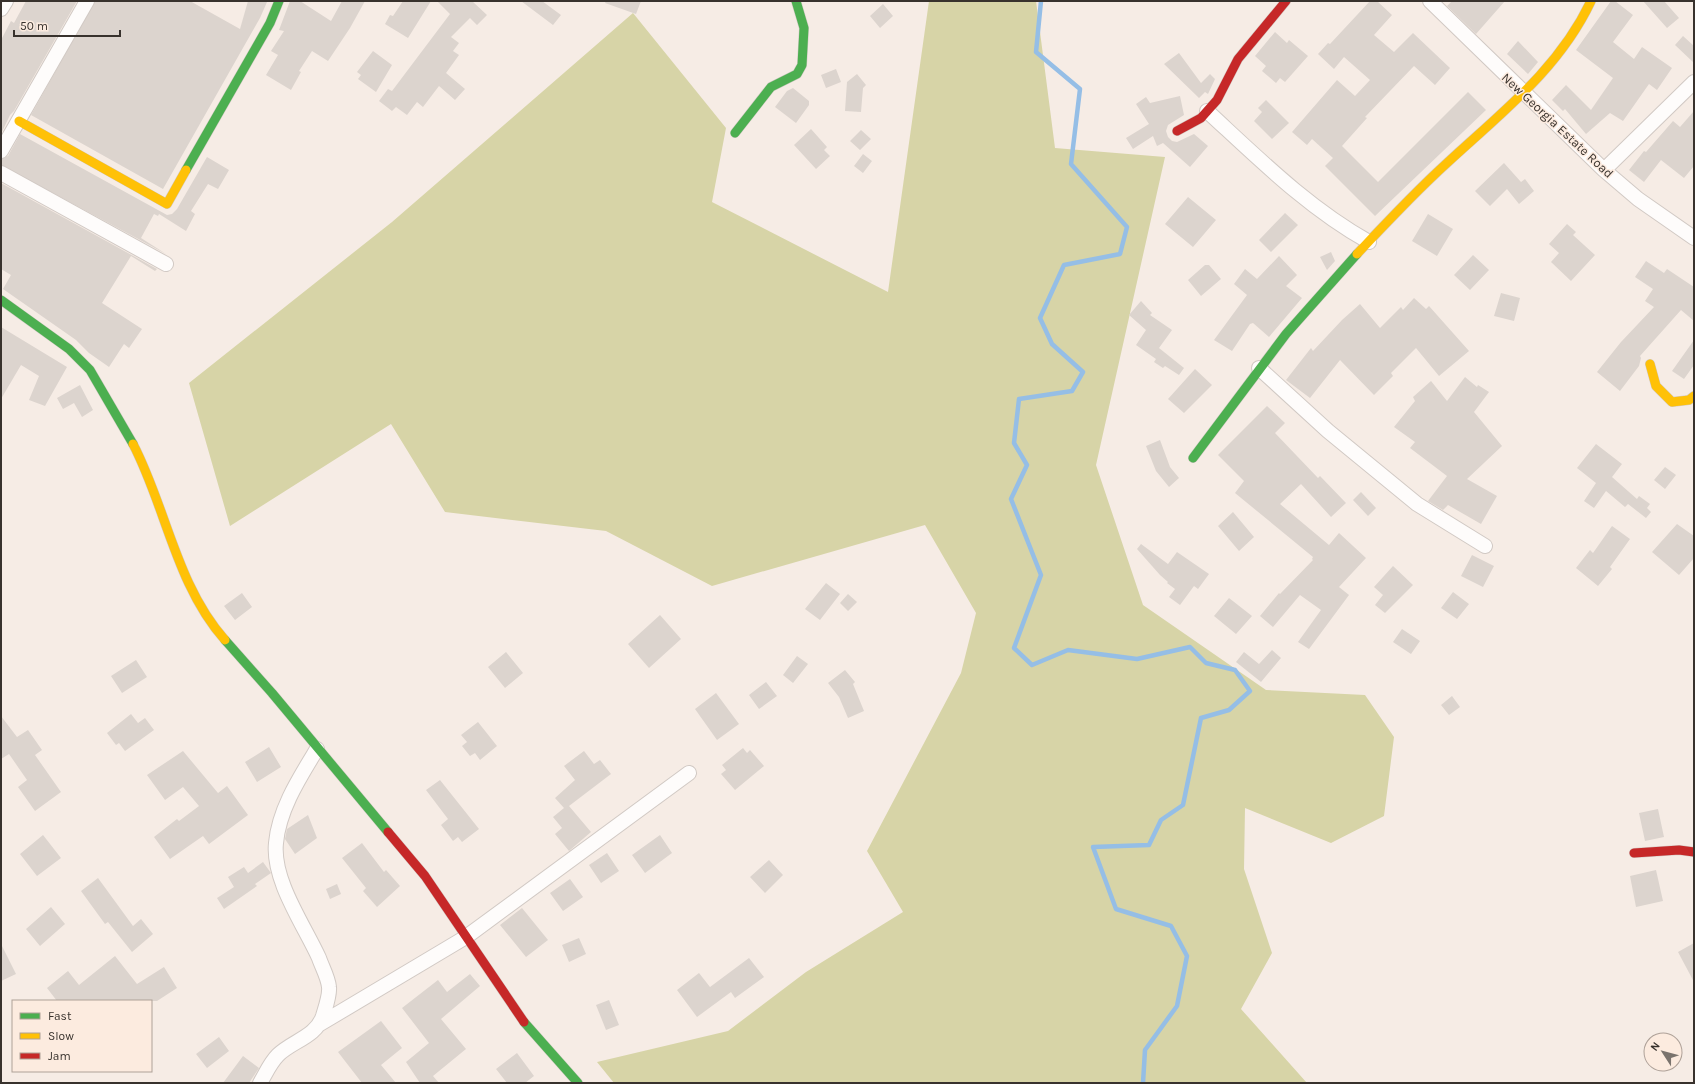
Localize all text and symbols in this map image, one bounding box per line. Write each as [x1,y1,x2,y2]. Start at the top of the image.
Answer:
scale bar [14,12,120,38]
text: 50 m [20,19,48,33]
street label: New Georgia Estate Road [1499,70,1617,181]
legend [12,1000,152,1072]
text: Fast [48,1009,72,1023]
text: Slow [48,1029,74,1043]
north arrow [1643,1032,1683,1072]
text: N [1648,1039,1663,1053]
text: Jam [48,1049,71,1063]

